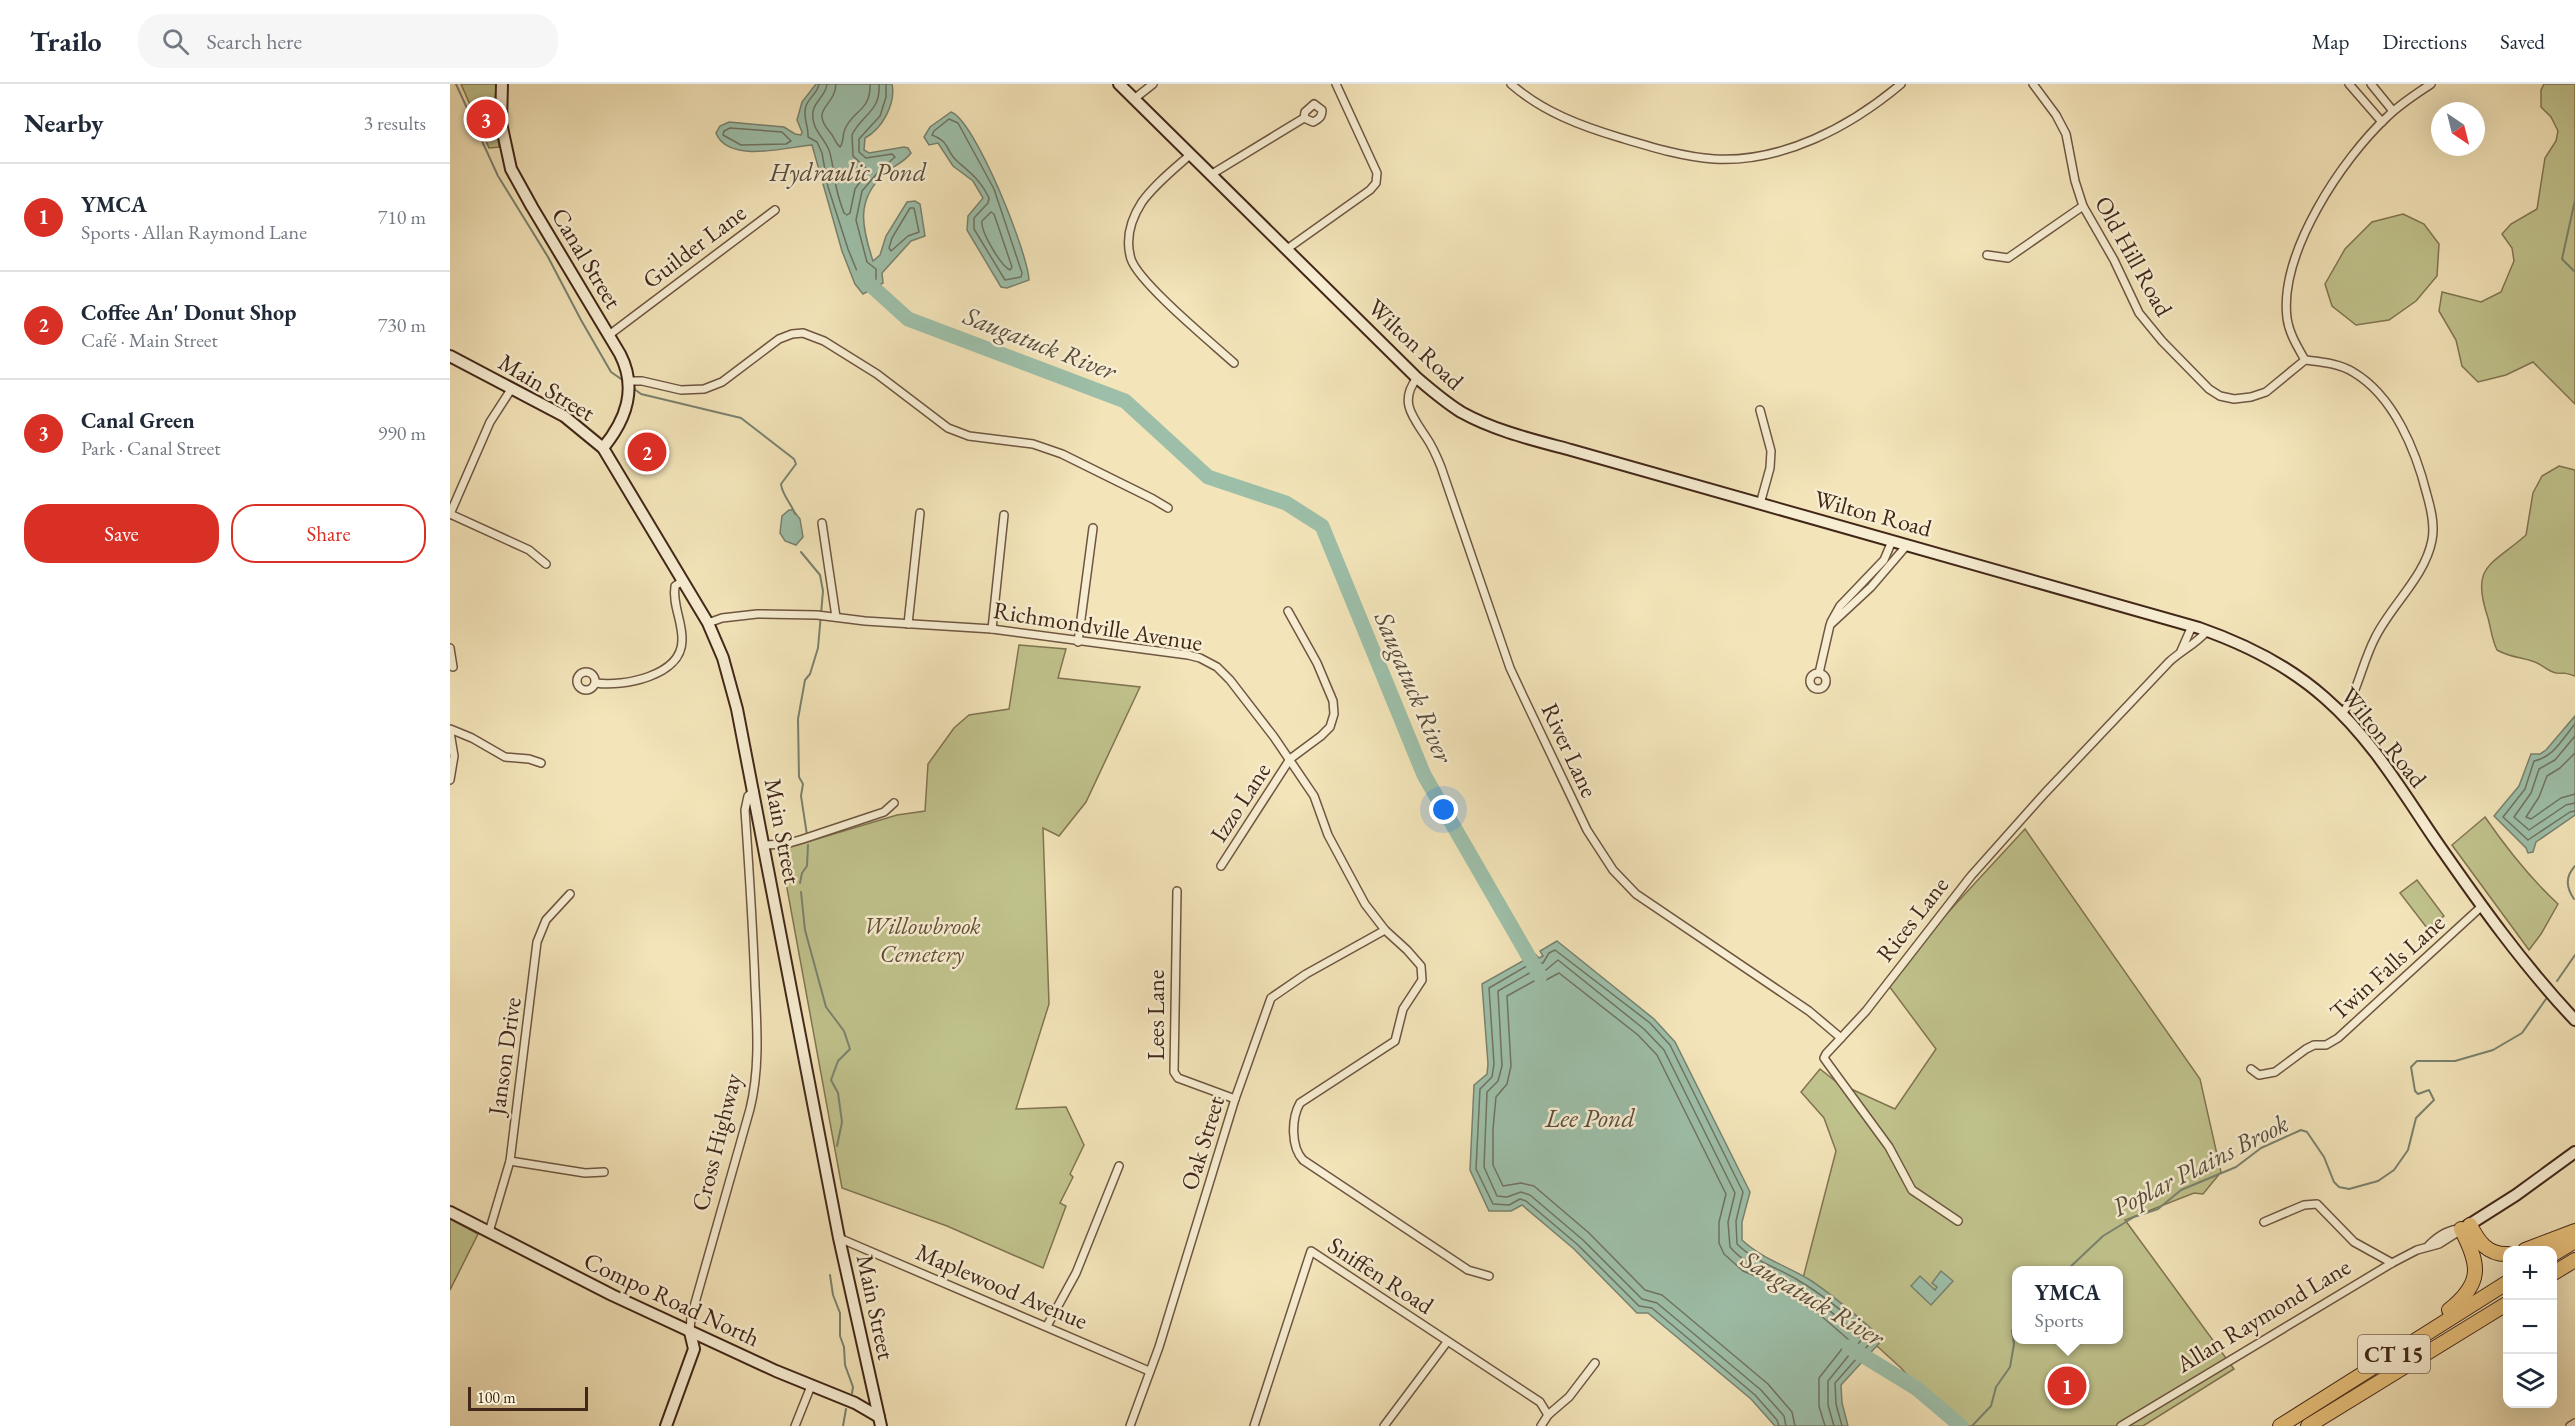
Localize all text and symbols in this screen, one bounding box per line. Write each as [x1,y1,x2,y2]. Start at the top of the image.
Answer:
search box [138,14,558,68]
text: Trailo [30,23,102,59]
icon: search [159,25,192,58]
text: Search here [207,27,302,56]
text: Map [2312,28,2349,55]
text: Directions [2382,28,2467,55]
text: Saved [2500,28,2545,55]
pin: 3 [466,96,506,141]
north arrow [2431,102,2485,156]
text: Nearby [24,106,104,140]
text: 3 results [363,110,426,136]
water label: Hydraulic Pond [769,155,927,189]
text: YMCA [81,190,147,219]
street label: Old Hill Road [2088,190,2180,322]
street label: Guilder Lane [636,197,752,295]
street label: Canal Street [545,202,629,314]
text: 1 [38,204,49,230]
text: 710 m [378,204,426,230]
text: Sports · Allan Raymond Lane [81,219,307,245]
street label: Wilton Road [1361,292,1471,397]
text: Coffee An' Donut Shop [81,298,296,327]
water label: Saugatuck River [958,298,1122,388]
text: 2 [38,312,49,338]
text: 730 m [378,312,426,338]
text: Café · Main Street [81,327,218,353]
street label: Main Street [493,346,601,428]
text: Canal Green [81,406,195,435]
text: 3 [38,420,49,446]
text: 990 m [378,420,426,446]
pin: 2 [628,430,666,475]
text: Park · Canal Street [81,435,221,461]
street label: Wilton Road [1811,482,1936,544]
button: Save [24,504,219,563]
button: Share [231,504,426,563]
street label: Richmondville Avenue [991,594,1205,658]
water label: Saugatuck River [1367,606,1461,769]
street label: Wilton Road [2334,681,2434,794]
street label: River Lane [1535,698,1605,802]
street label: Izzo Lane [1203,756,1277,848]
street label: Main Street [758,776,808,887]
your location [1429,795,1458,824]
street label: Rices Lane [1869,870,1955,968]
street label: Twin Falls Lane [2323,907,2451,1027]
park label: Willowbrook Cemetery [863,910,981,969]
street label: Lees Lane [1140,970,1171,1060]
street label: Janson Drive [480,995,528,1119]
street label: Cross Highway [684,1070,748,1214]
street label: Oak Street [1173,1092,1231,1194]
water label: Lee Pond [1544,1101,1635,1135]
water label: Poplar Plains Brook [2106,1106,2294,1224]
street label: Sniffen Road [1322,1229,1440,1321]
street label: Maplewood Avenue [912,1236,1092,1336]
water label: Saugatuck River [1735,1242,1892,1355]
street label: Compo Road North [579,1245,765,1353]
map controls [2503,1246,2557,1408]
button: + [2503,1246,2557,1300]
street label: Allan Raymond Lane [2169,1251,2356,1380]
street label: Main Street [850,1252,902,1363]
popup [2012,1266,2123,1344]
text: YMCA [2035,1278,2100,1307]
button: − [2503,1300,2557,1354]
text: Sports [2035,1307,2084,1333]
road number: CT 15 [2358,1335,2430,1373]
button: layers [2503,1354,2557,1408]
pin: 1 [2048,1364,2086,1408]
scale bar [468,1384,588,1412]
text: 100 m [477,1387,516,1408]

